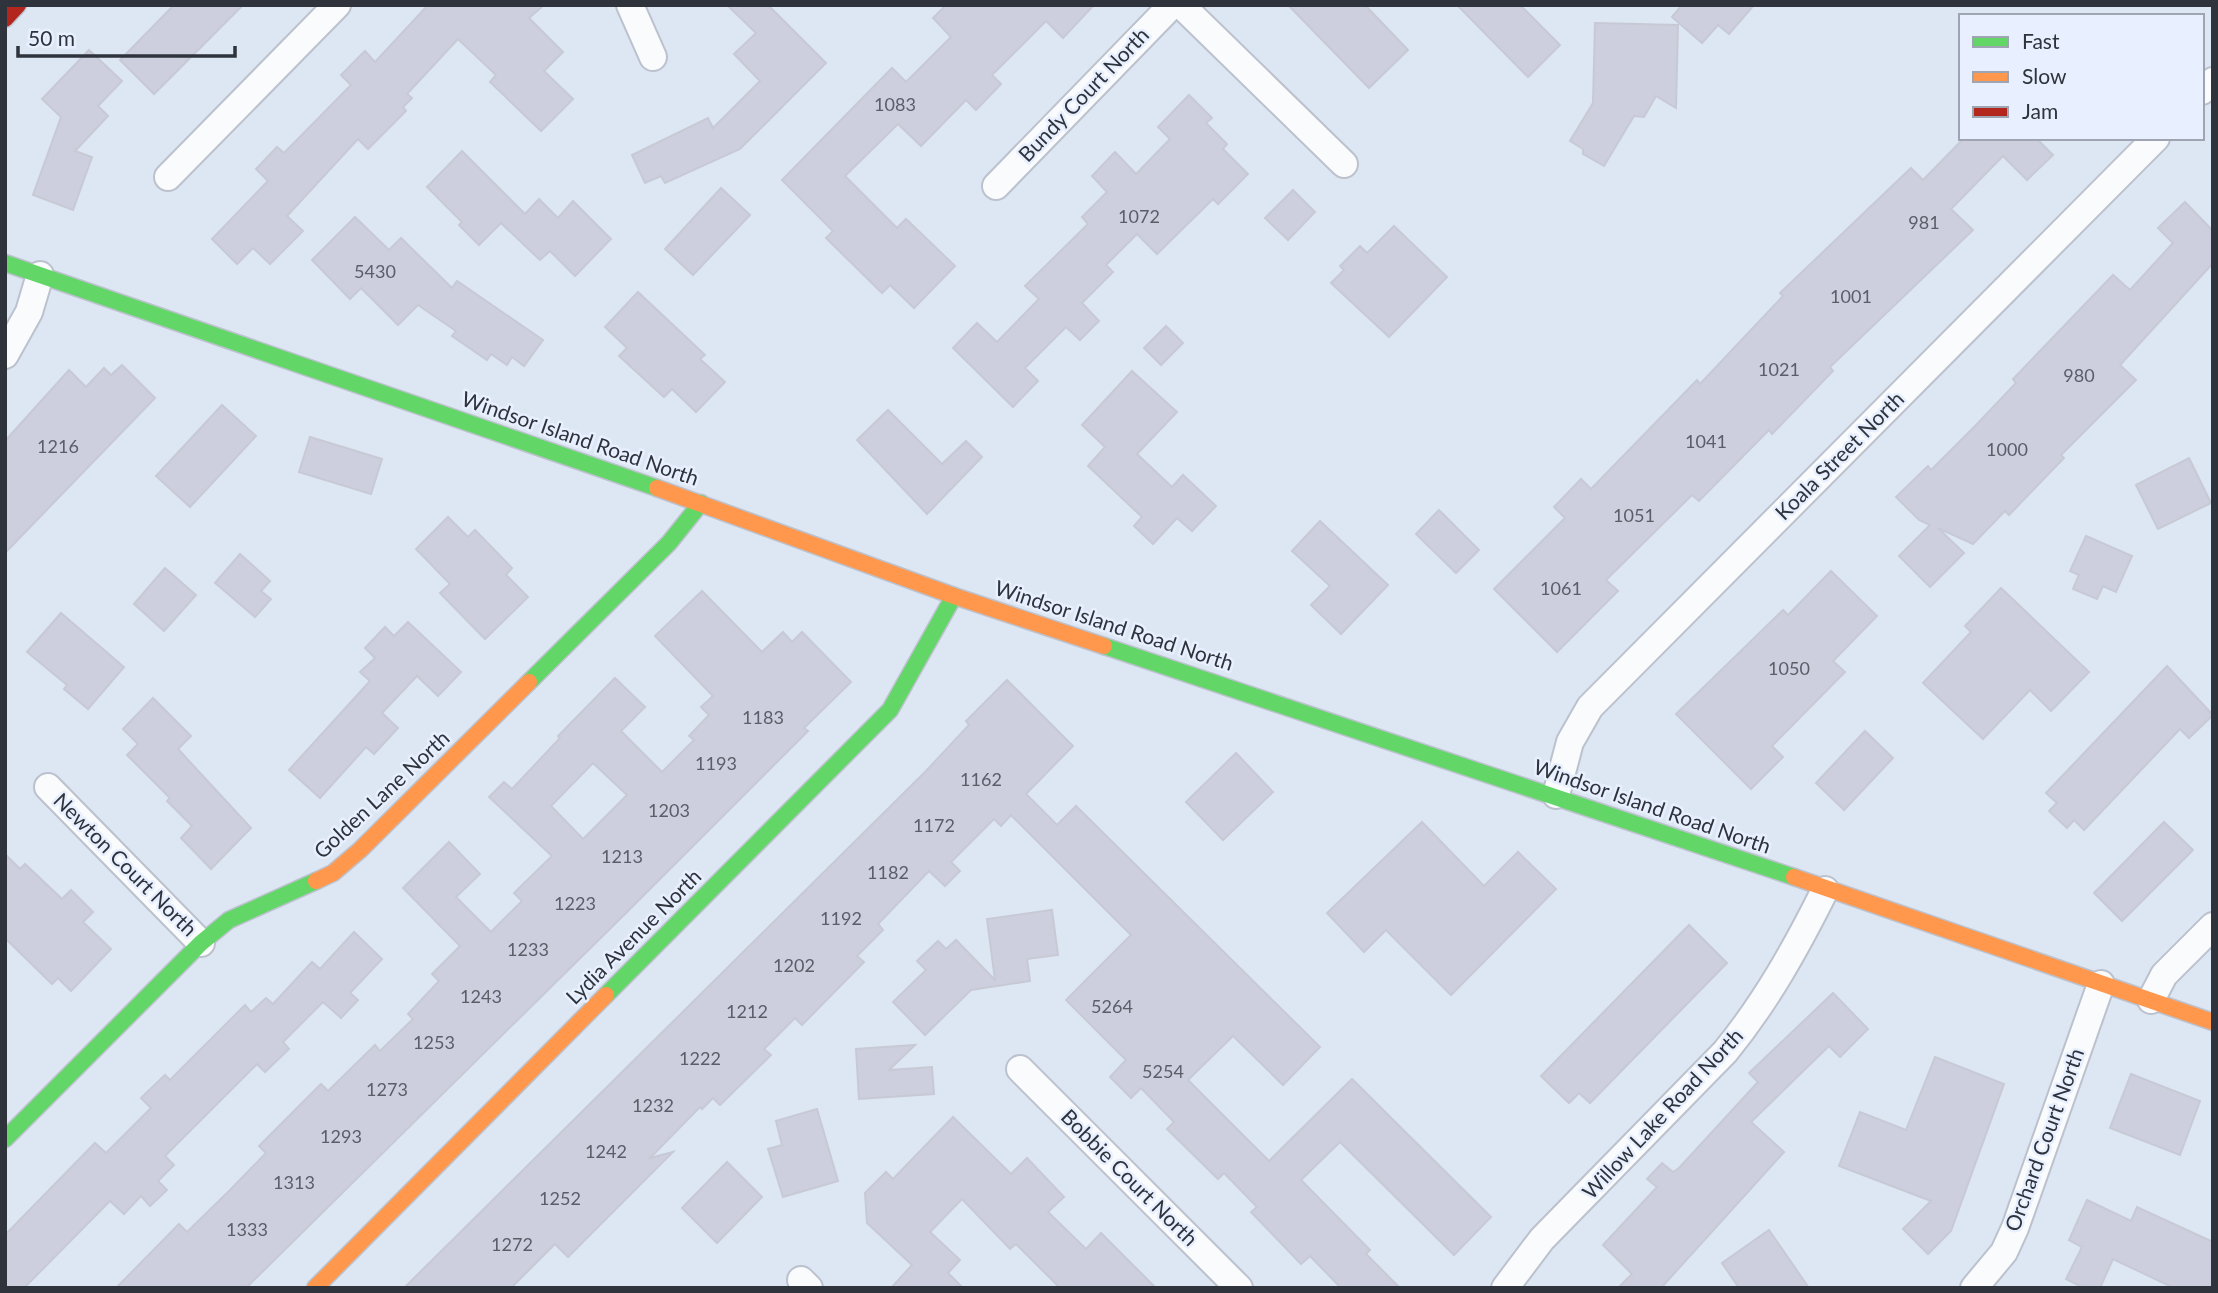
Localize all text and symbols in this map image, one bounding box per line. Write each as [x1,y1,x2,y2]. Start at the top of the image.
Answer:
scale bar [18,14,234,58]
legend [1959,14,2204,140]
street label: Bundy Court North [1013,22,1153,166]
text: 50 m [28,25,75,50]
text: Fast [2022,28,2060,53]
text: Slow [2022,63,2067,88]
house number: 1083 [874,93,916,115]
text: Jam [2022,98,2058,123]
house number: 1072 [1118,205,1160,227]
house number: 981 [1908,211,1940,233]
house number: 5430 [354,260,396,282]
house number: 1001 [1830,285,1872,307]
house number: 1021 [1758,358,1800,380]
house number: 980 [2063,364,2095,386]
street label: Windsor Island Road North [459,385,702,490]
street label: Koala Street North [1769,385,1908,524]
house number: 1041 [1685,430,1727,452]
house number: 1216 [37,435,79,457]
house number: 1000 [1986,438,2028,460]
house number: 1051 [1613,504,1655,526]
street label: Windsor Island Road North [992,574,1237,675]
house number: 1061 [1540,577,1582,599]
house number: 1050 [1768,657,1810,679]
house number: 1183 [742,706,784,728]
street label: Golden Lane North [308,725,454,863]
house number: 1193 [695,752,737,774]
street label: Windsor Island Road North [1531,753,1774,858]
house number: 1162 [960,768,1002,790]
street label: Newton Court North [49,787,203,941]
house number: 1203 [648,799,690,821]
house number: 1172 [913,814,955,836]
house number: 1213 [601,845,643,867]
house number: 1182 [867,861,909,883]
street label: Lydia Avenue North [560,863,706,1009]
house number: 1223 [554,892,596,914]
house number: 1192 [820,907,862,929]
house number: 1233 [507,938,549,960]
house number: 1202 [773,954,815,976]
house number: 1243 [460,985,502,1007]
house number: 5264 [1091,995,1133,1017]
house number: 1212 [726,1000,768,1022]
street label: Willow Lake Road North [1576,1023,1747,1203]
house number: 1253 [413,1031,455,1053]
street label: Orchard Court North [1999,1045,2088,1234]
house number: 1222 [679,1047,721,1069]
house number: 5254 [1142,1060,1184,1082]
house number: 1273 [366,1078,408,1100]
house number: 1232 [632,1094,674,1116]
street label: Bobbie Court North [1057,1103,1204,1250]
house number: 1293 [320,1125,362,1147]
house number: 1242 [585,1140,627,1162]
house number: 1313 [273,1171,315,1193]
house number: 1252 [539,1187,581,1209]
house number: 1333 [226,1218,268,1240]
house number: 1272 [491,1233,533,1255]

